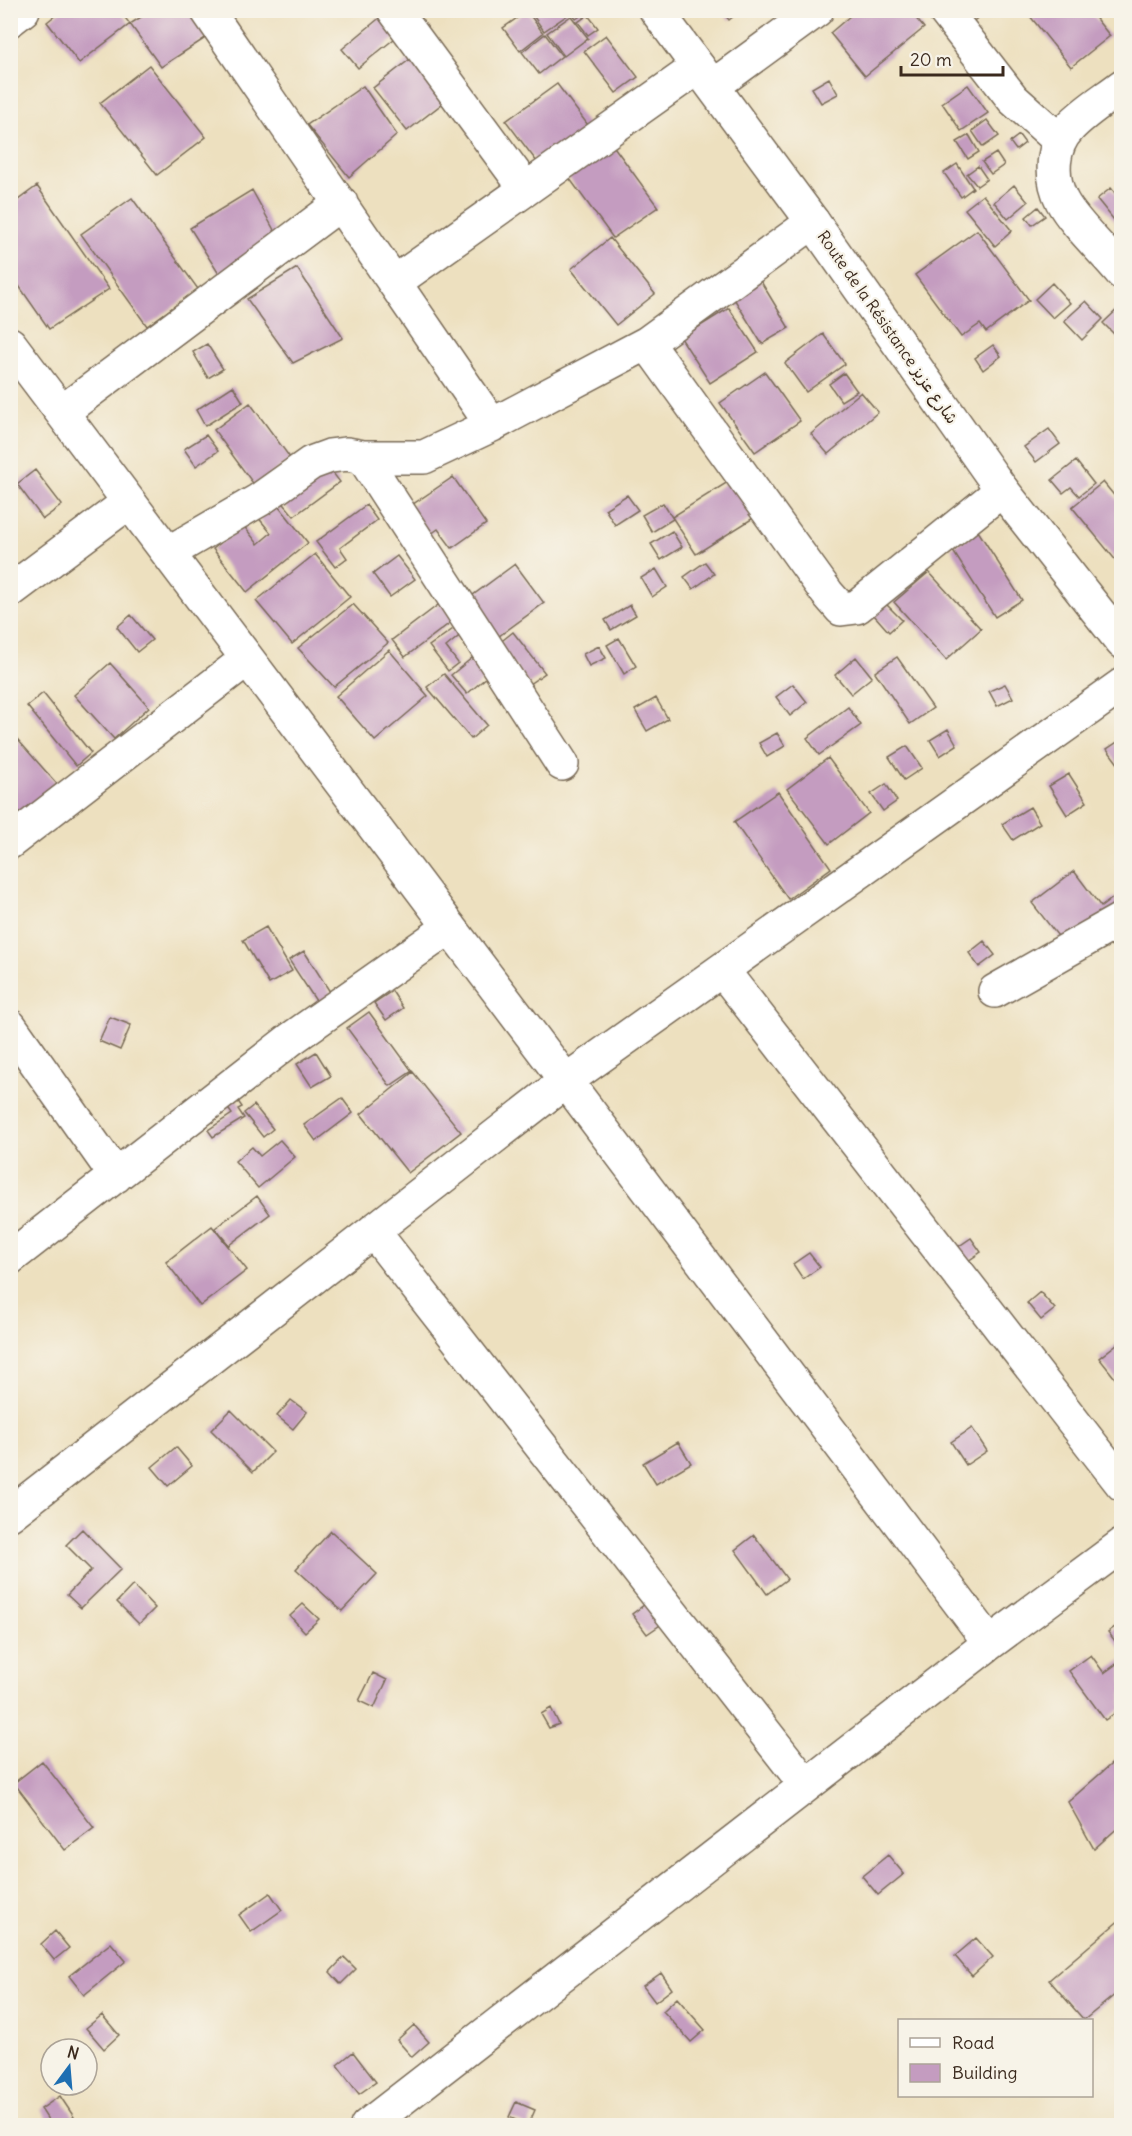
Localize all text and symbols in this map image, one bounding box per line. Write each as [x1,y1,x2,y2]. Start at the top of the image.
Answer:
scale bar [901,39,1003,77]
text: 20 m [910,48,952,71]
street label: Route de la Résistance شارع عزيز [812,227,962,429]
legend [898,2019,1093,2097]
text: Road [952,2031,995,2054]
north arrow [39,2037,99,2097]
text: N [65,2041,81,2064]
text: Building [952,2061,1017,2084]

